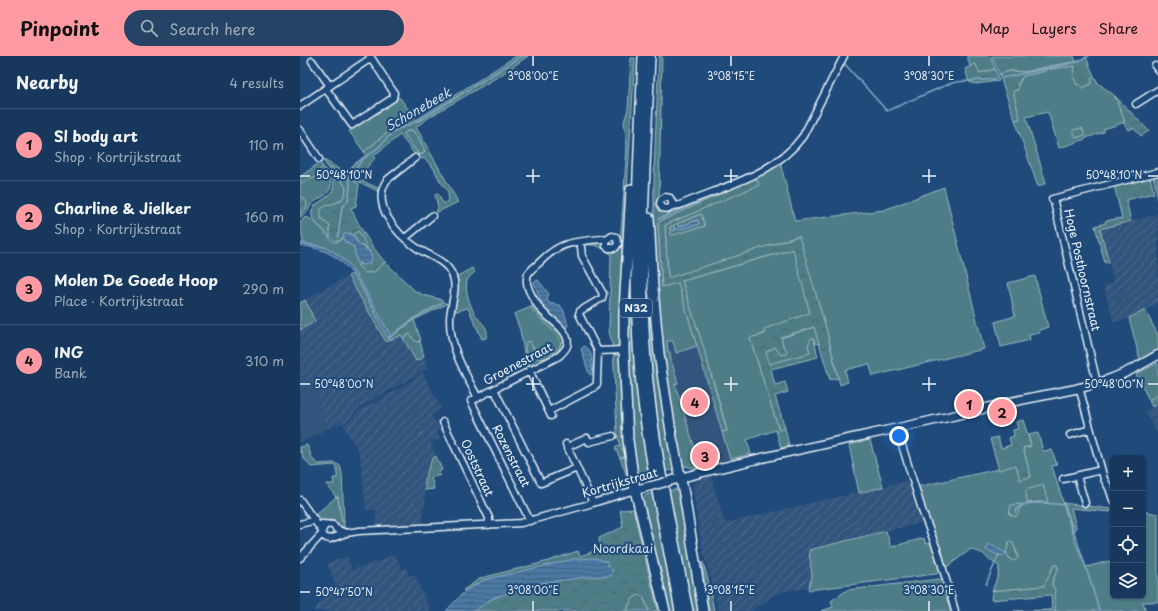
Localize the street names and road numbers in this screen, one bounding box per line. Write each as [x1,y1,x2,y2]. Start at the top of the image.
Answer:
street label: Hoge Posthoornstraat [1060,207,1106,333]
road number: N32 [620,299,652,317]
street label: Groenestraat [480,337,555,389]
street label: Rozenstraat [488,421,535,490]
street label: Ooststraat [457,436,499,499]
street label: Kortrijkstraat [580,463,660,501]

